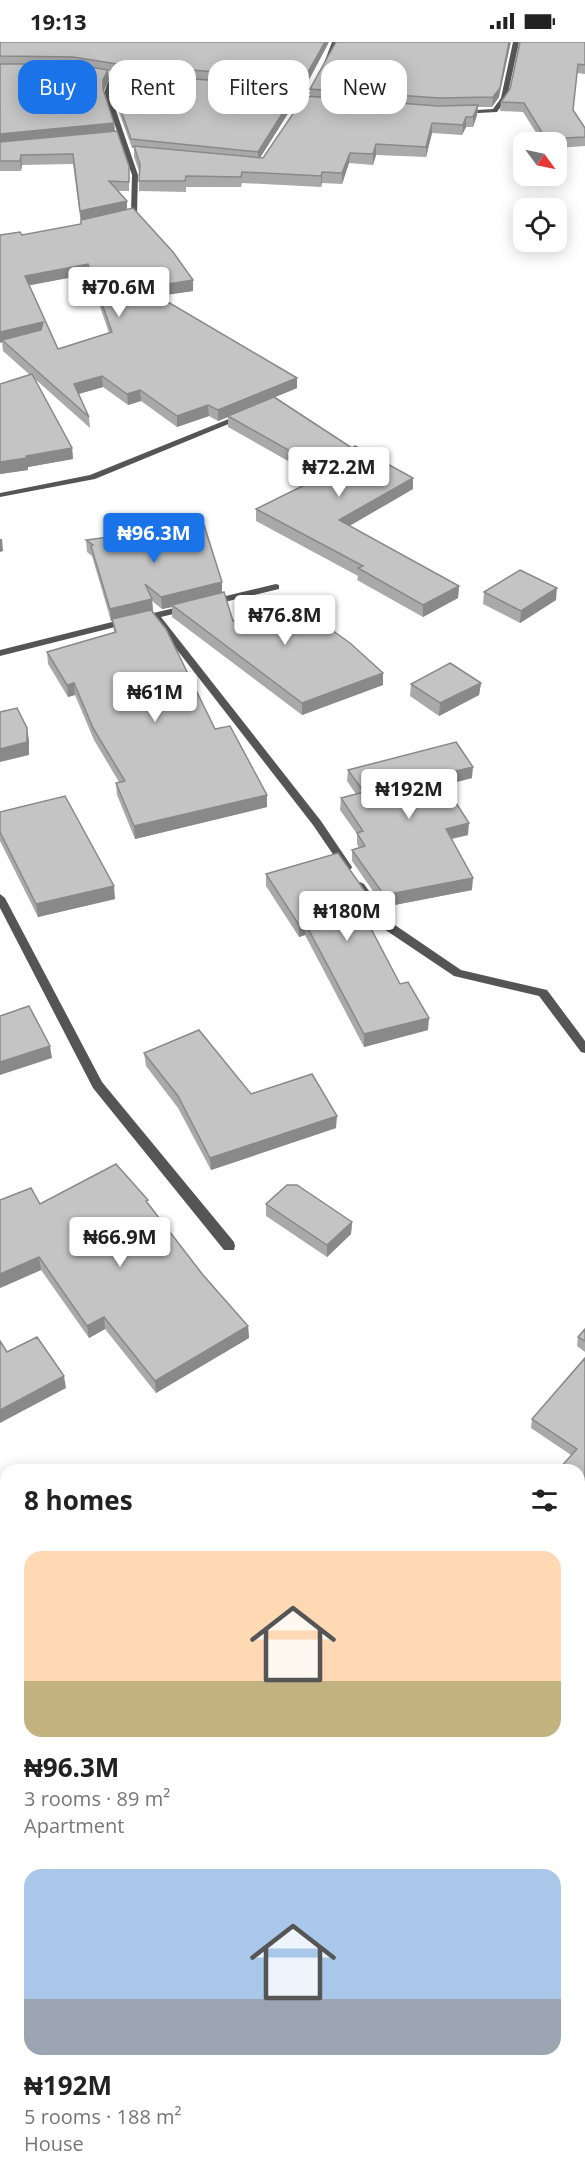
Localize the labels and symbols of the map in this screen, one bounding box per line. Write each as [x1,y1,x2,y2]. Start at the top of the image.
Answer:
north arrow [513,132,567,186]
pin: ₦70.6M [70,267,168,318]
pin: ₦72.2M [290,447,388,498]
pin: ₦96.3M [105,513,203,564]
pin: ₦76.8M [236,595,334,646]
pin: ₦61M [119,672,191,723]
pin: ₦192M [367,769,451,820]
pin: ₦180M [305,891,389,942]
pin: ₦66.9M [71,1217,169,1268]

